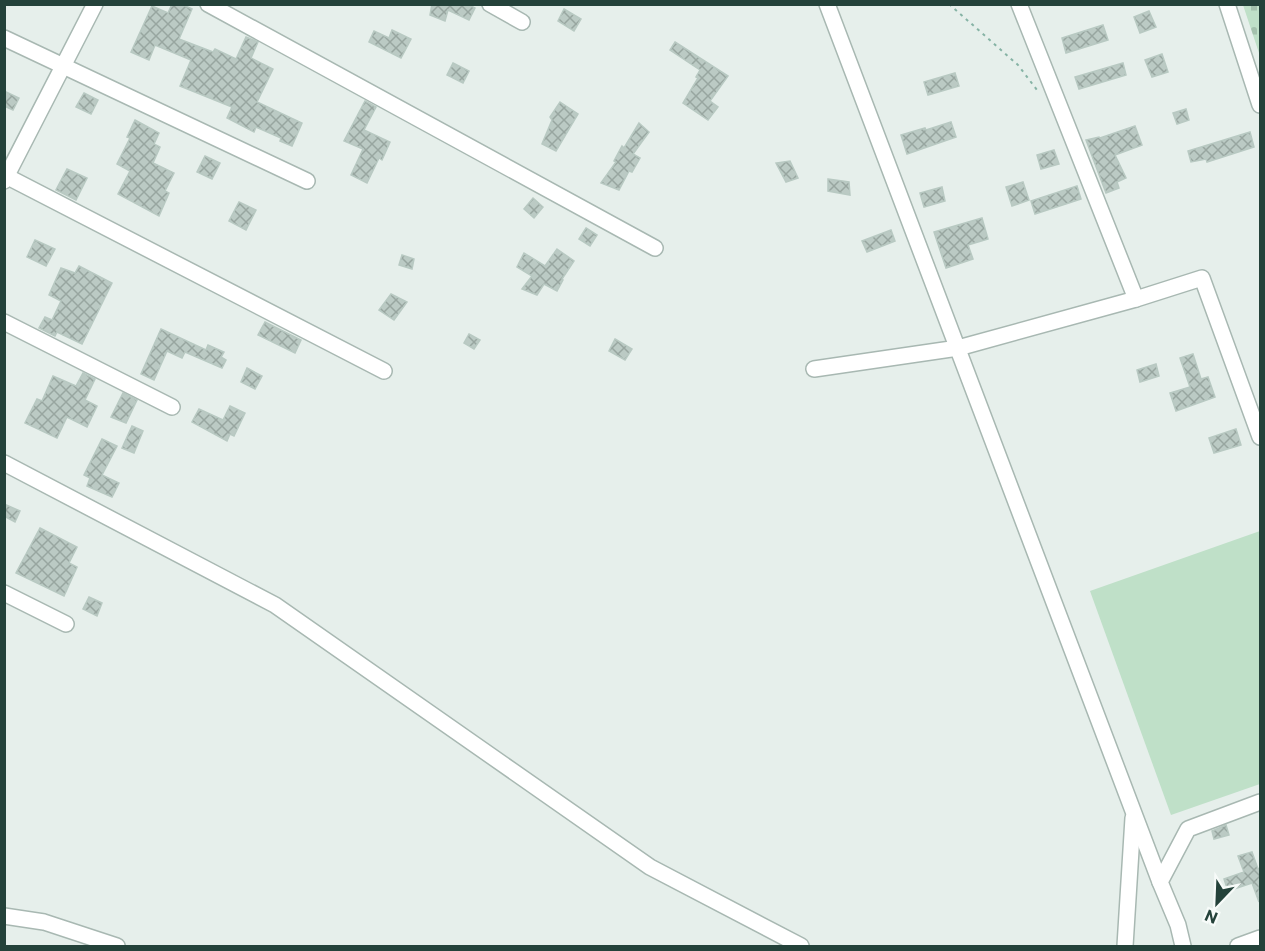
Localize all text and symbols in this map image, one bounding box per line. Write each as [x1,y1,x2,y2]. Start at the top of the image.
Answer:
north arrow [1187,873,1247,933]
text: N [1202,906,1220,928]

